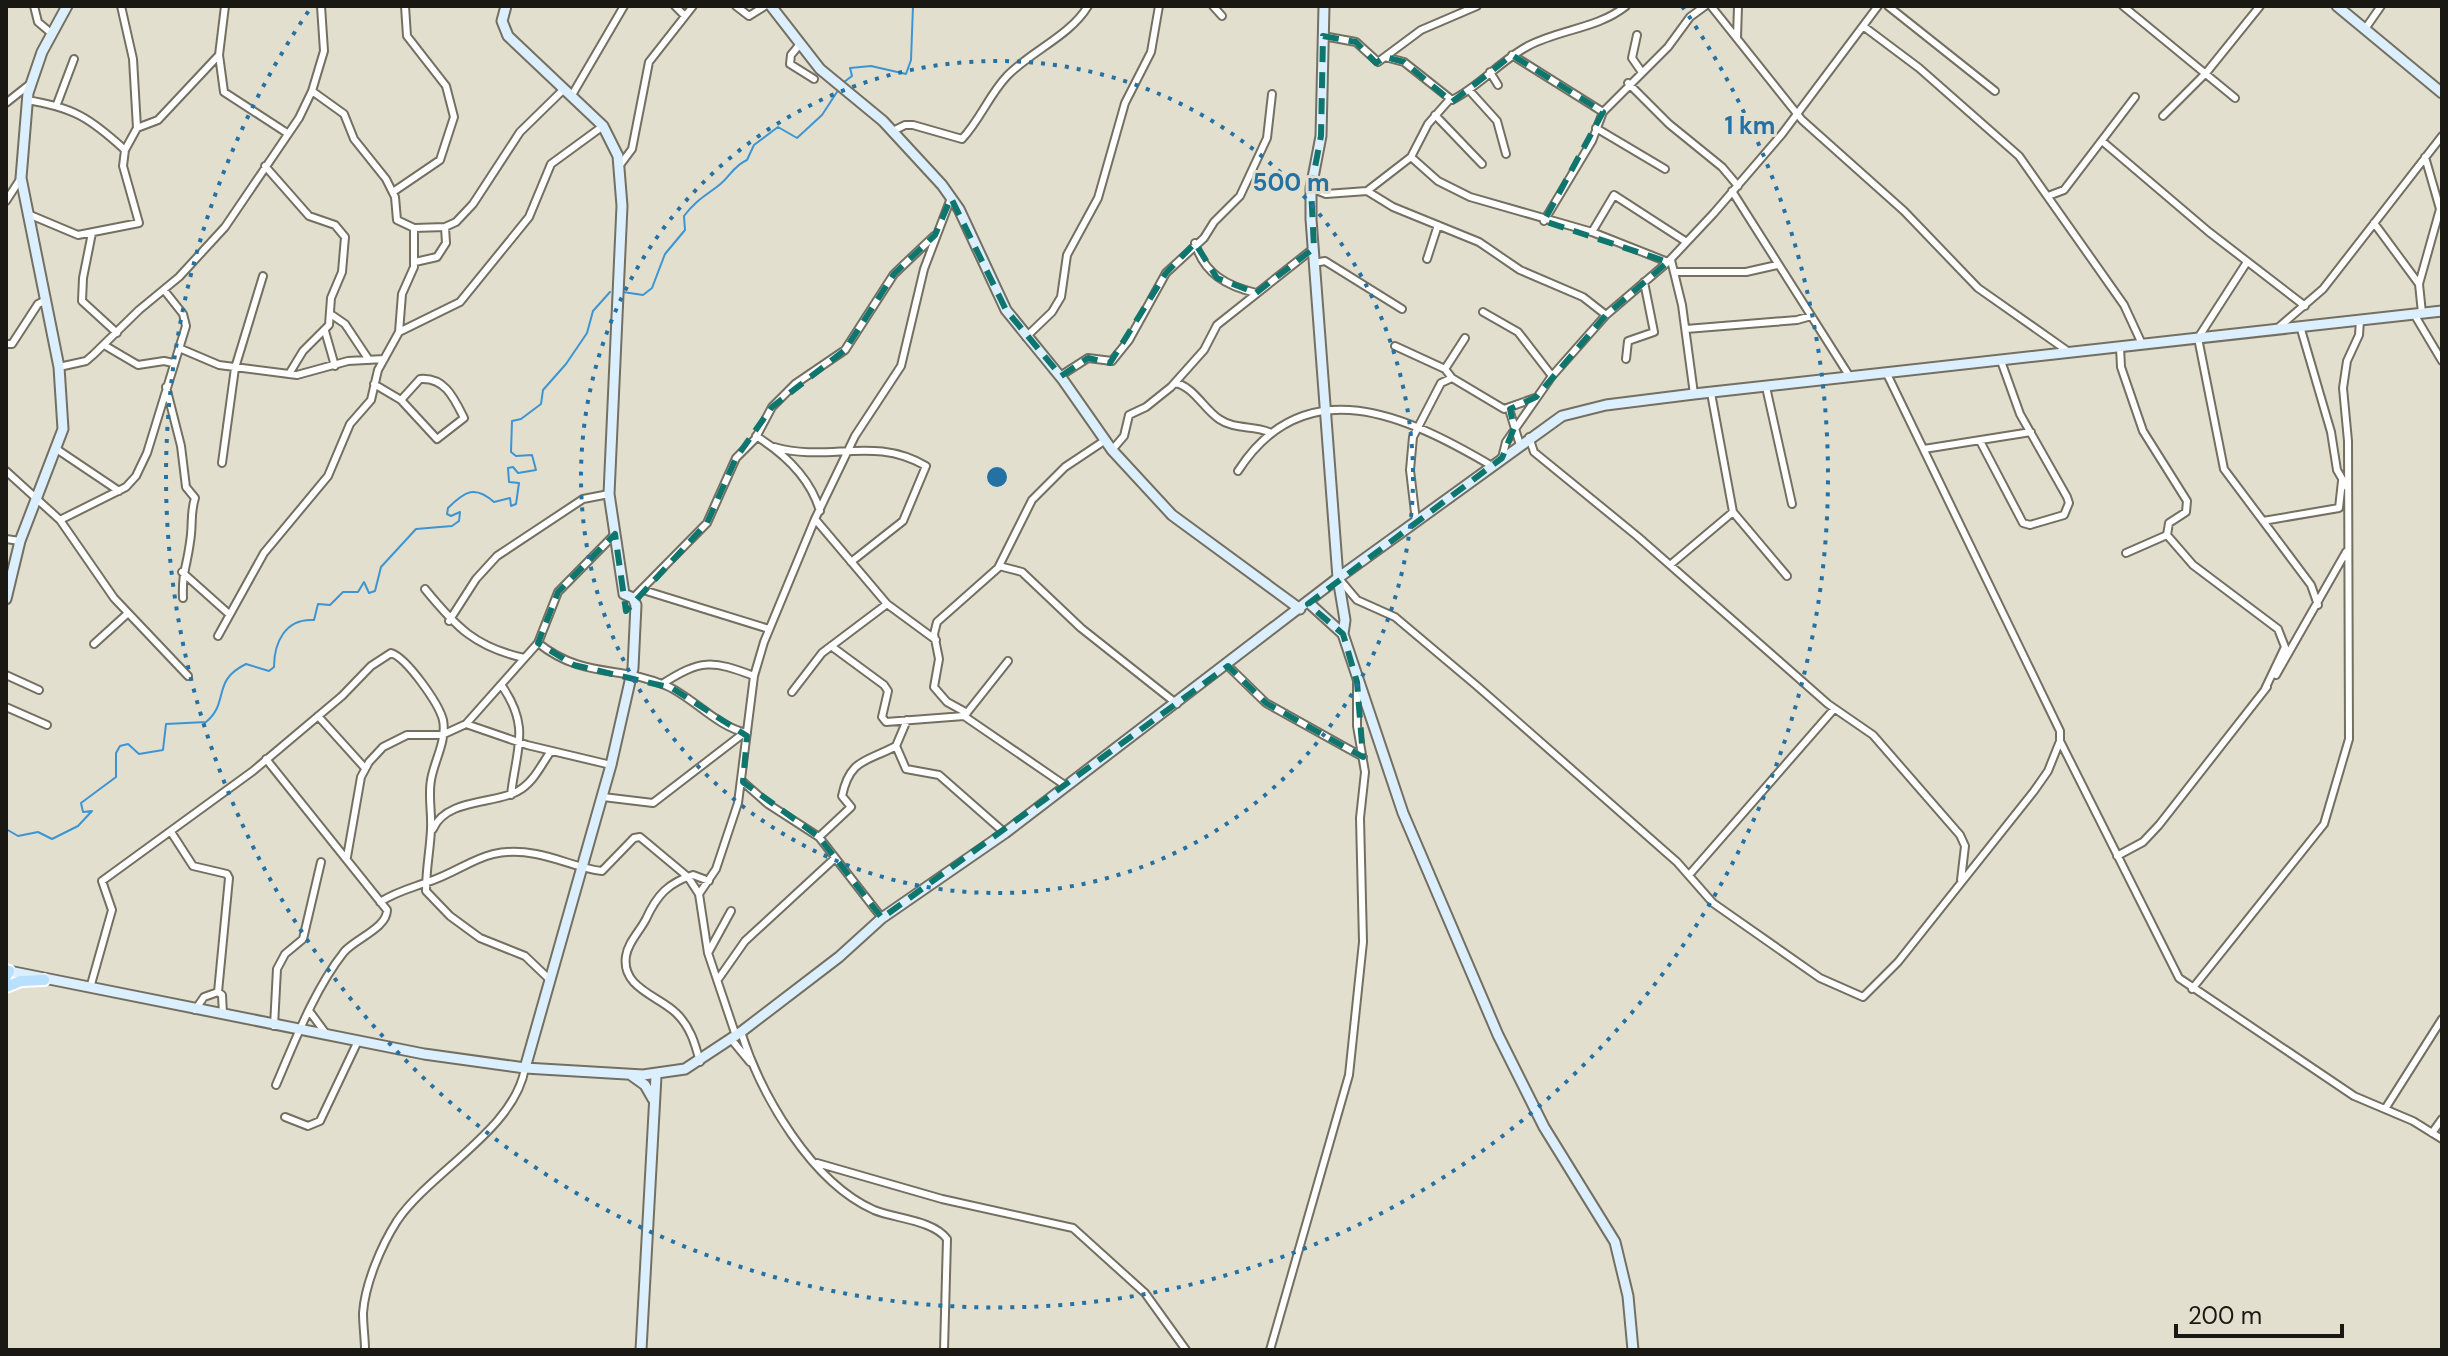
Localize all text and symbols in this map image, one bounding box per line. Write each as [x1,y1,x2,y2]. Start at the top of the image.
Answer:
text: 1 km [1725,110,1775,141]
text: 500 m [1253,167,1329,198]
centre of rings [983,463,1011,491]
scale bar [2176,1288,2342,1338]
text: 200 m [2188,1300,2262,1331]

